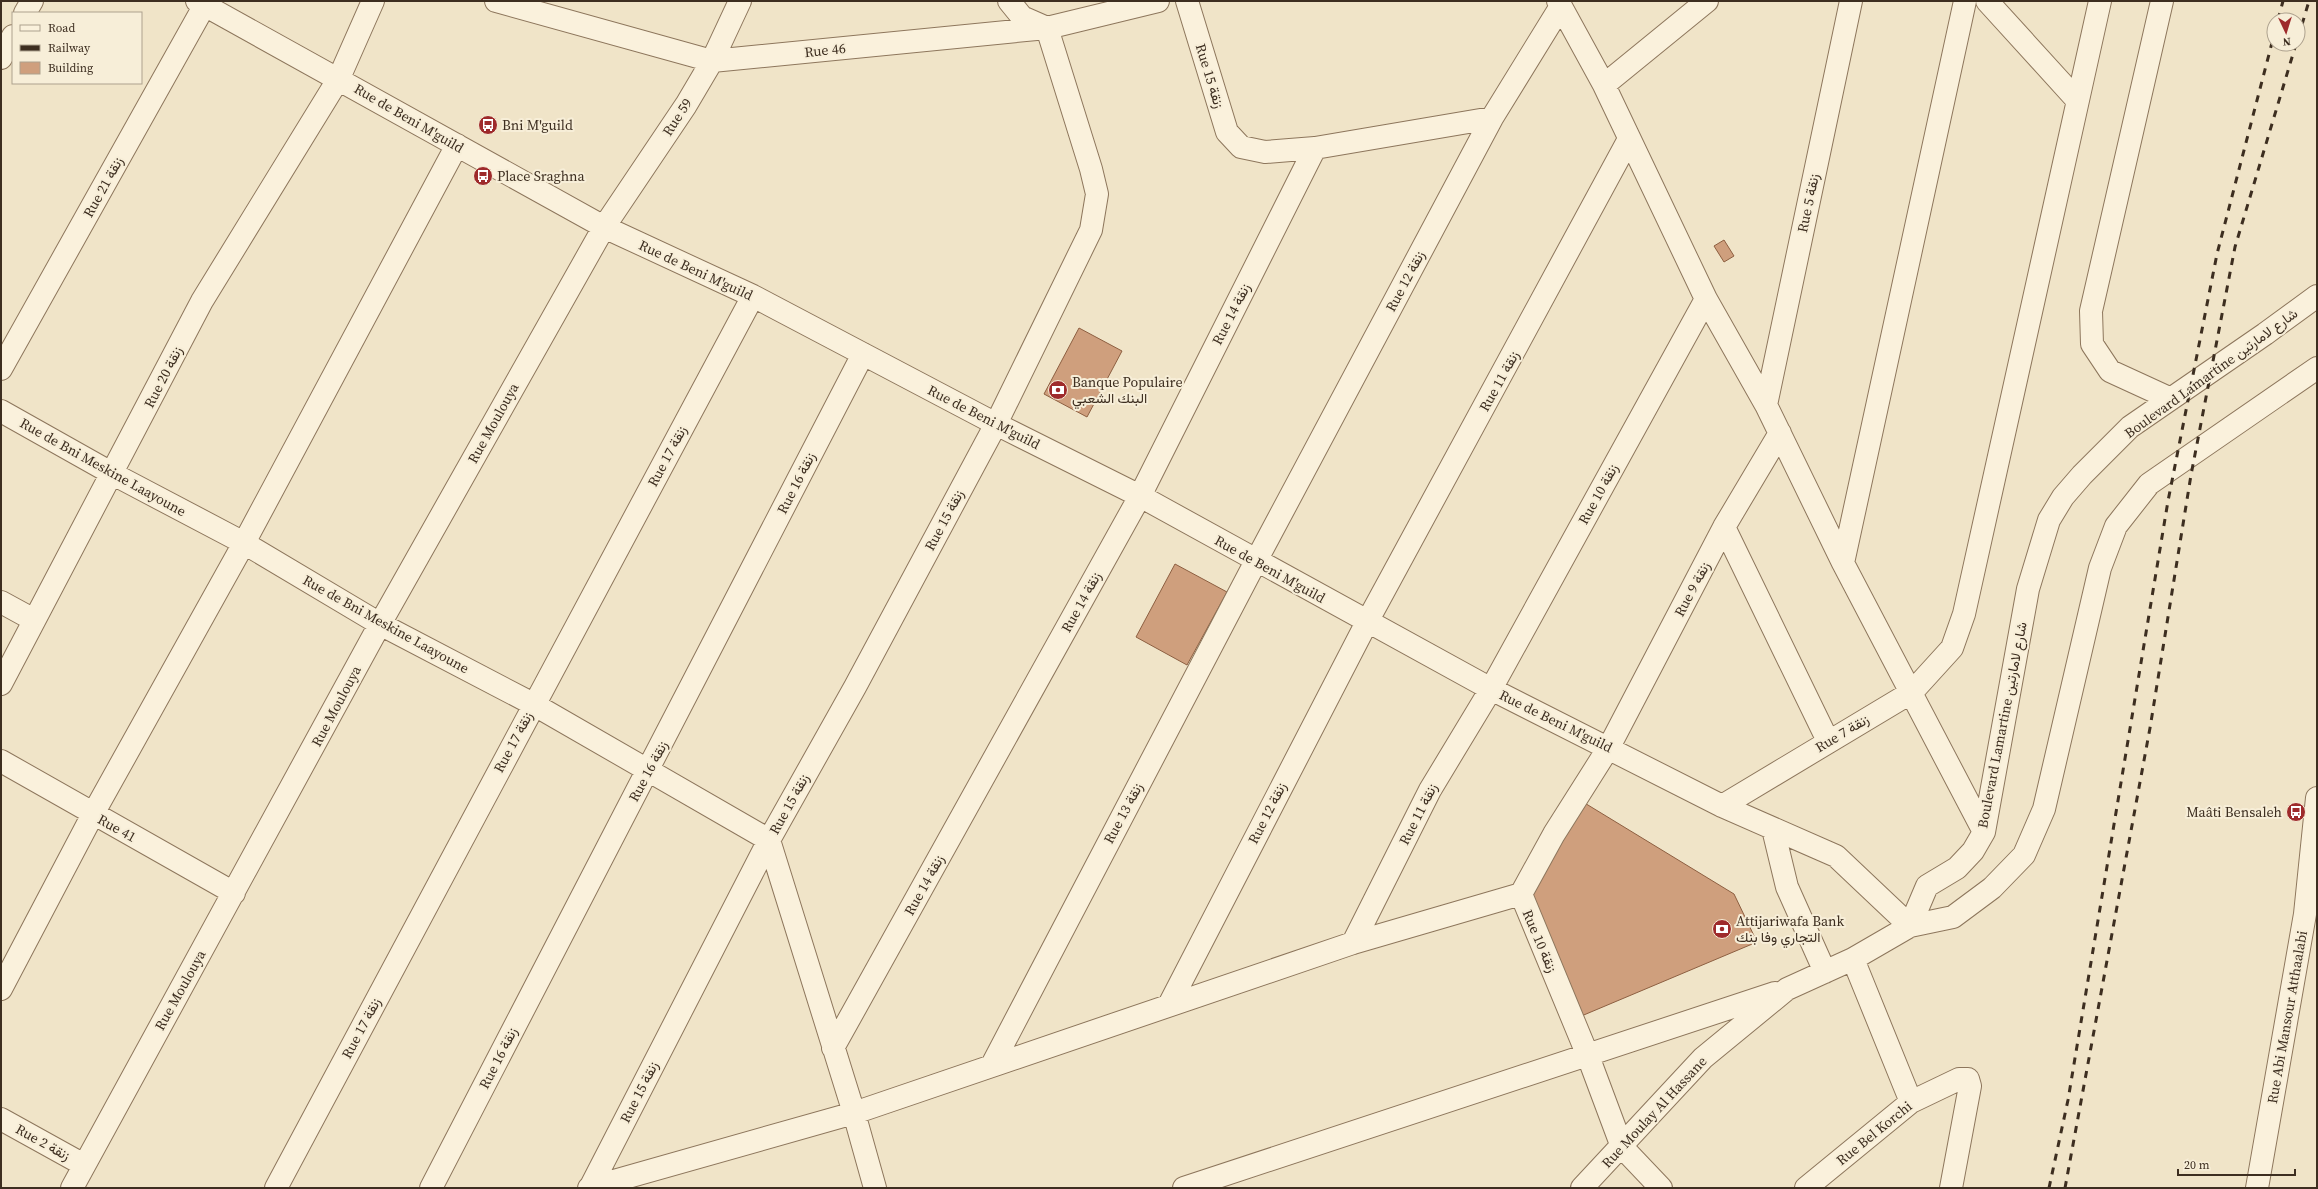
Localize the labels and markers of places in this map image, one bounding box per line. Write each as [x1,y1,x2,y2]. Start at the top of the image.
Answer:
bus stop icon: Bni M'guild [477,114,499,136]
place label: Bni M'guild [502,115,573,135]
bus stop icon: Place Sraghna [472,165,494,187]
place label: Place Sraghna [497,166,586,186]
place label: Banque Populaire البنك الشعبي [1072,372,1183,410]
bank icon: Banque Populaire البنك الشعبي [1047,379,1069,401]
bus stop icon: Maâti Bensaleh [2285,801,2307,823]
place label: Maâti Bensaleh [2186,802,2282,822]
place label: Attijariwafa Bank التجاري وفا بنك [1736,911,1845,949]
bank icon: Attijariwafa Bank التجاري وفا بنك [1711,918,1733,940]

